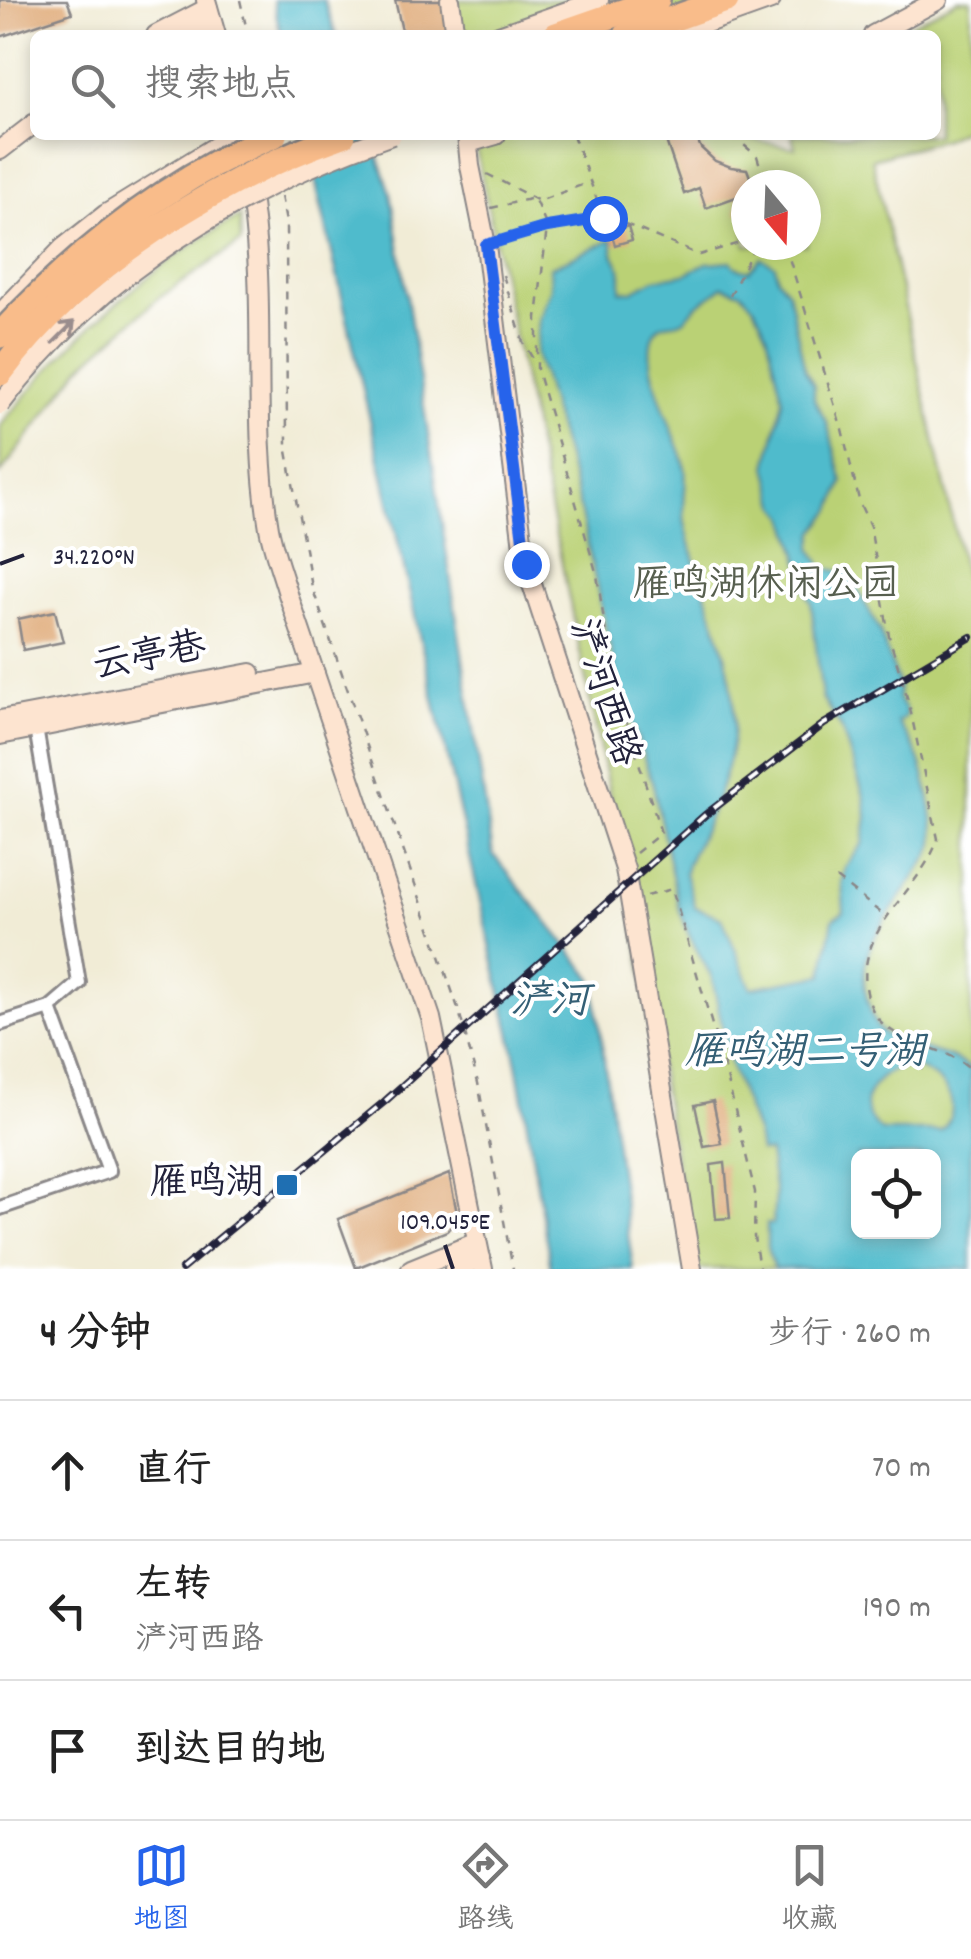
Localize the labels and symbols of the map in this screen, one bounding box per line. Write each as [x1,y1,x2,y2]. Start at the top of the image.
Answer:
north arrow [731,170,821,260]
route start [582,196,628,242]
one-way arrow [52,320,76,344]
text: 34.220°N [53,541,135,577]
route end [504,542,550,588]
park label: 雁鸣湖休闲公园 [633,560,899,615]
street label: 浐河西路 [552,612,652,774]
street label: 云亭巷 [89,621,211,697]
water label: 浐河 [510,976,596,1033]
water label: 雁鸣湖二号湖 [685,1027,929,1084]
place label: 雁鸣湖 [150,1158,264,1213]
marker: 雁鸣湖 [274,1172,300,1198]
text: 109.045°E [400,1206,490,1242]

